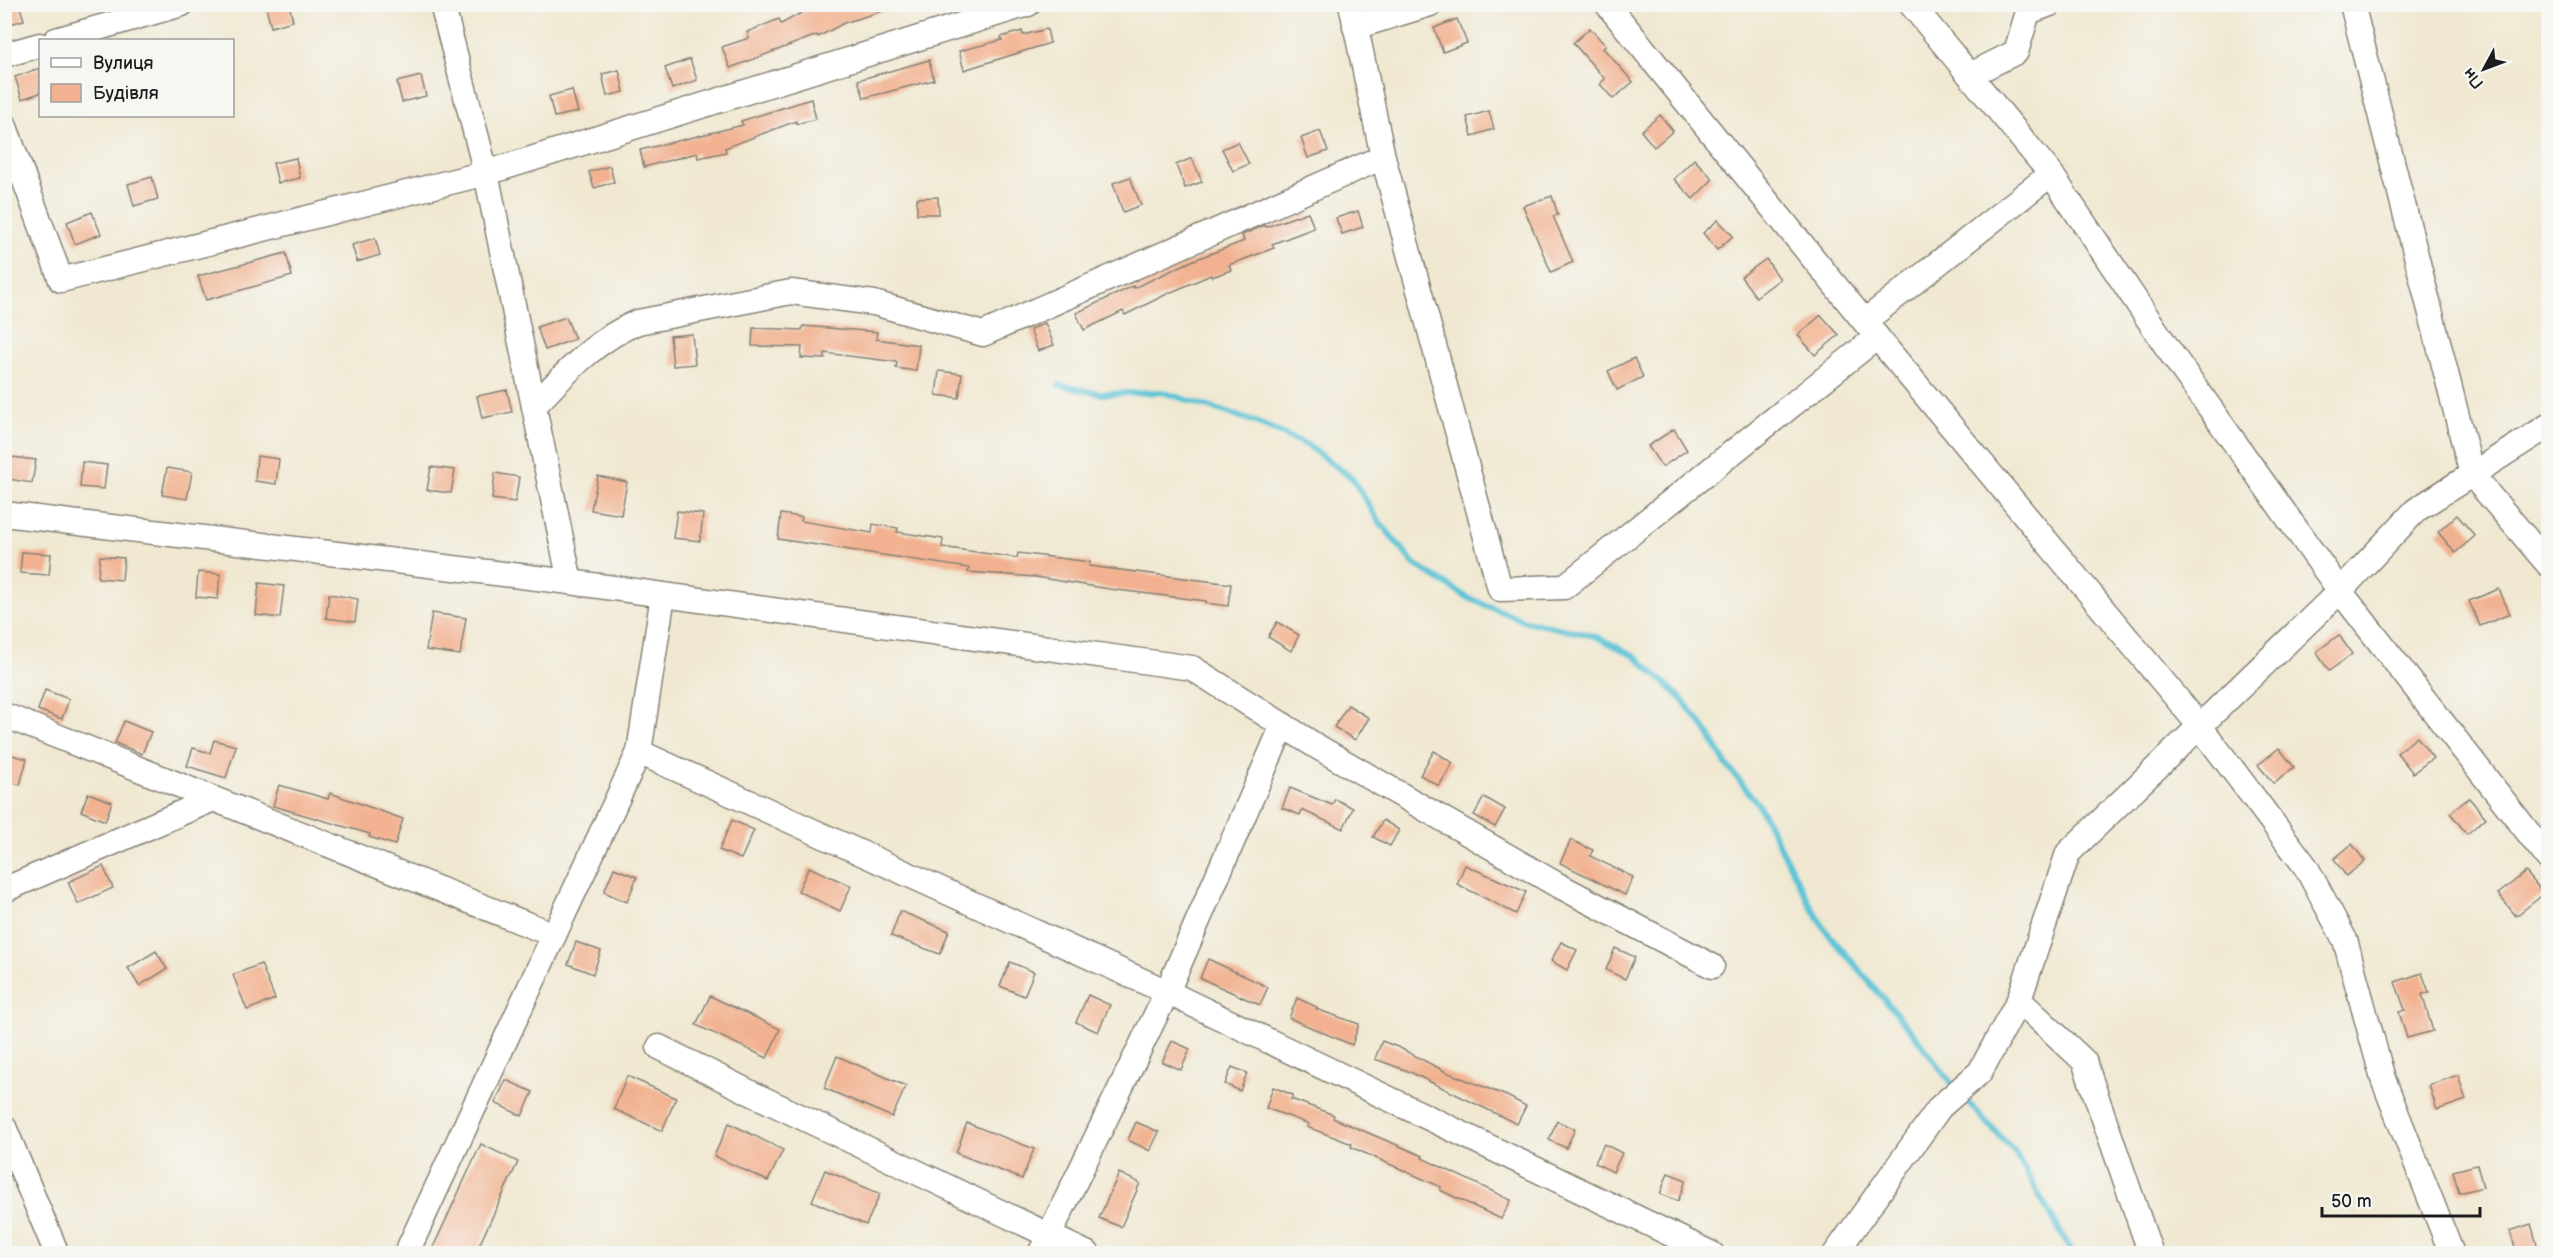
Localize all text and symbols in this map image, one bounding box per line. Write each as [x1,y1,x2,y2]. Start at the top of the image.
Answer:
legend [39,39,234,117]
north arrow [2454,39,2514,99]
text: Вулиця [93,53,154,74]
text: Пн [2460,64,2488,92]
text: Будівля [93,83,159,104]
scale bar [2322,1180,2480,1218]
text: 50 m [2331,1191,2372,1212]

